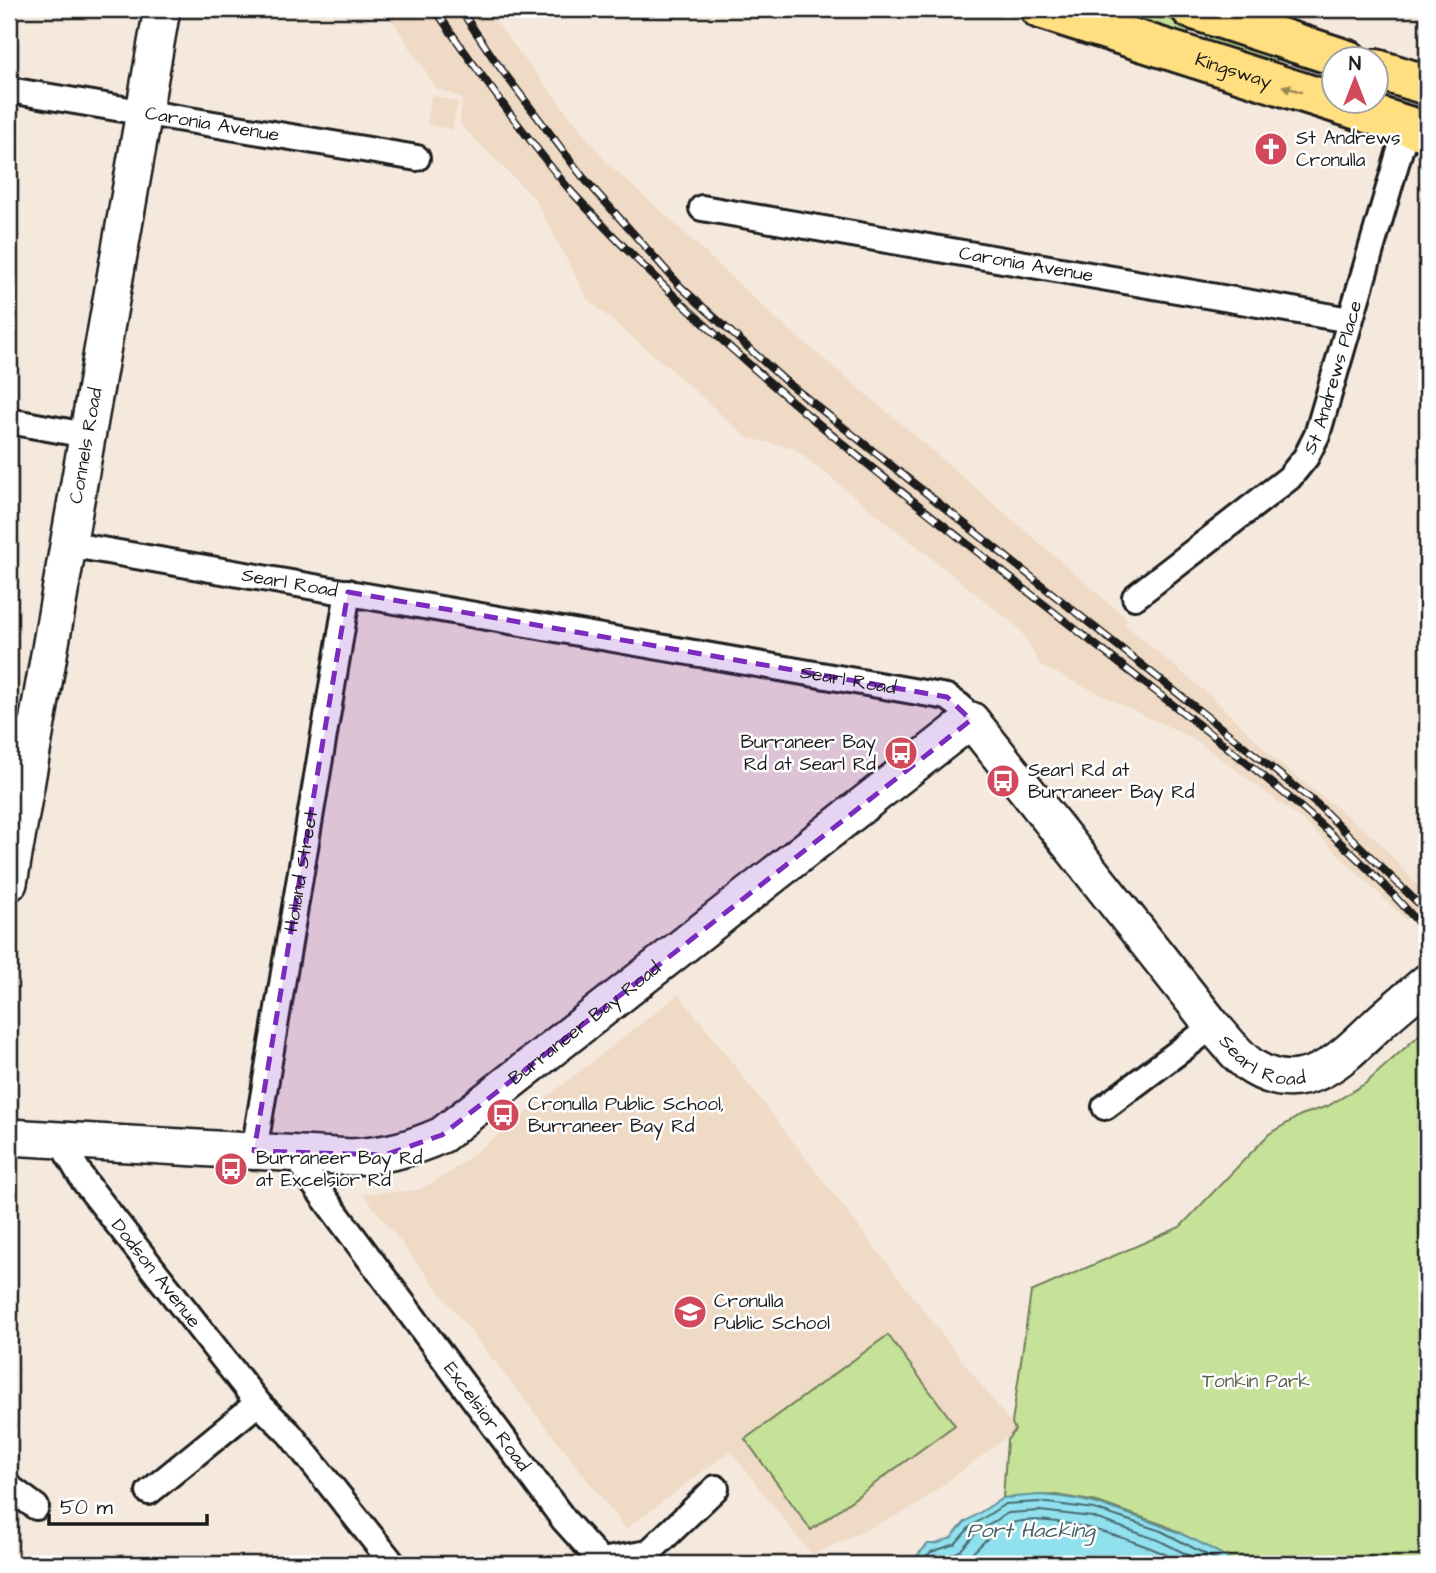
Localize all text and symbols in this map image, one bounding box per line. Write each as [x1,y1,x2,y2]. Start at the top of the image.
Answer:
street label: Kingsway [1192,46,1276,96]
north arrow [1320,46,1390,116]
text: N [1349,51,1361,78]
one-way arrow [1282,83,1303,94]
street label: Caronia Avenue [143,99,281,148]
place label: St Andrews Cronulla [1296,125,1401,174]
church icon: St Andrews Cronulla [1252,130,1290,168]
street label: Caronia Avenue [957,239,1095,289]
street label: St Andrews Place [1296,297,1369,459]
street label: Connels Road [62,385,109,506]
street label: Searl Road [240,561,340,604]
street label: Searl Road [798,658,899,701]
place label: Burraneer Bay Rd at Searl Rd [740,729,877,778]
bus stop icon: Burraneer Bay Rd at Searl Rd [882,734,920,772]
place label: Searl Rd at Burraneer Bay Rd [1028,757,1195,807]
bus stop icon: Searl Rd at Burraneer Bay Rd [984,762,1022,800]
street label: Holland Street [278,808,325,934]
street label: Burraneer Bay Road [503,955,667,1091]
street label: Searl Road [1213,1029,1308,1092]
place label: Cronulla Public School, Burraneer Bay Rd [528,1091,724,1141]
bus stop icon: Cronulla Public School, Burraneer Bay Rd [484,1096,522,1134]
place label: Burraneer Bay Rd at Excelsior Rd [256,1145,423,1194]
bus stop icon: Burraneer Bay Rd at Excelsior Rd [212,1150,250,1188]
street label: Dodson Avenue [105,1213,208,1333]
place label: Cronulla Public School [714,1288,830,1337]
school or university icon: Cronulla Public School [671,1293,709,1331]
street label: Excelsior Road [437,1356,537,1477]
park label: Tonkin Park [1202,1368,1310,1395]
scale bar [49,1482,206,1526]
text: 50 m [60,1493,114,1522]
water label: Port Hacking [967,1516,1096,1546]

